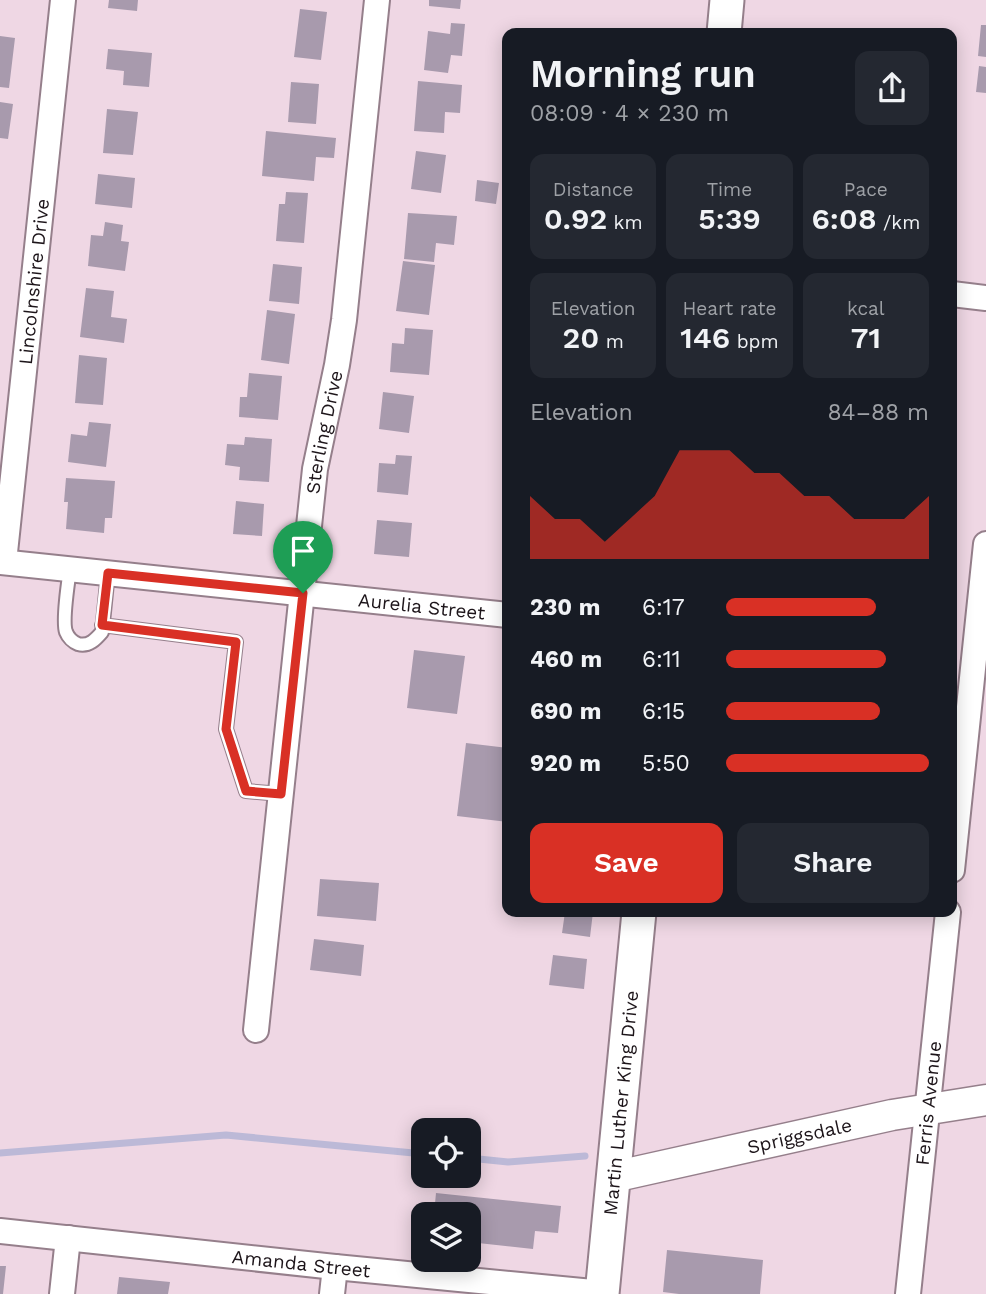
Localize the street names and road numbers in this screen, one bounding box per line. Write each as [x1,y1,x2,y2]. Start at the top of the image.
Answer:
street label: Lincolnshire Drive [14,197,54,366]
street label: Sterling Drive [301,368,348,495]
street label: Aurelia Street [357,588,486,625]
street label: Martin Luther King Drive [599,989,643,1217]
street label: Ferris Avenue [911,1040,946,1167]
street label: Spriggsdale [745,1113,854,1159]
street label: Amanda Street [231,1245,372,1282]

